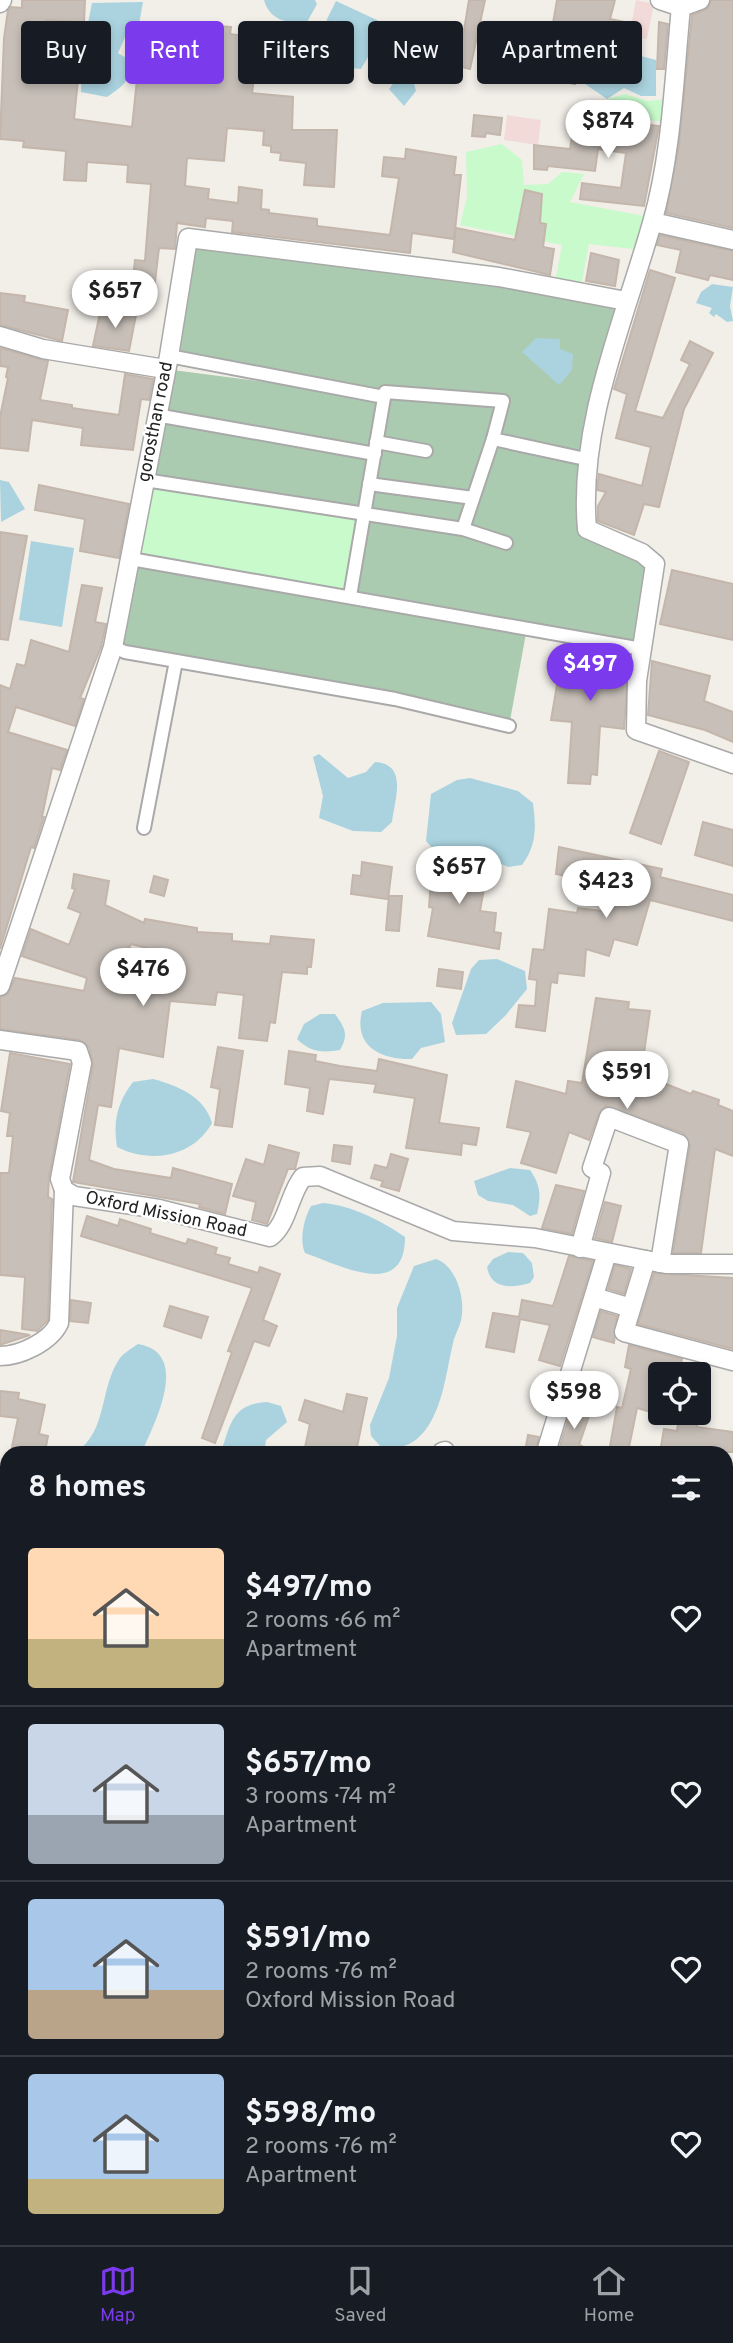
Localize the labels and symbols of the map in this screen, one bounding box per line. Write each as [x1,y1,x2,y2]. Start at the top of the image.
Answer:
pin: $874 [567,100,649,160]
pin: $657 [74,270,156,330]
street label: gorosthan road [133,360,179,484]
pin: $497 [549,644,631,703]
pin: $657 [418,846,500,906]
pin: $423 [565,860,647,920]
pin: $476 [102,948,184,1008]
pin: $591 [586,1052,668,1111]
street label: Oxford Mission Road [83,1187,249,1243]
pin: $598 [533,1372,615,1431]

